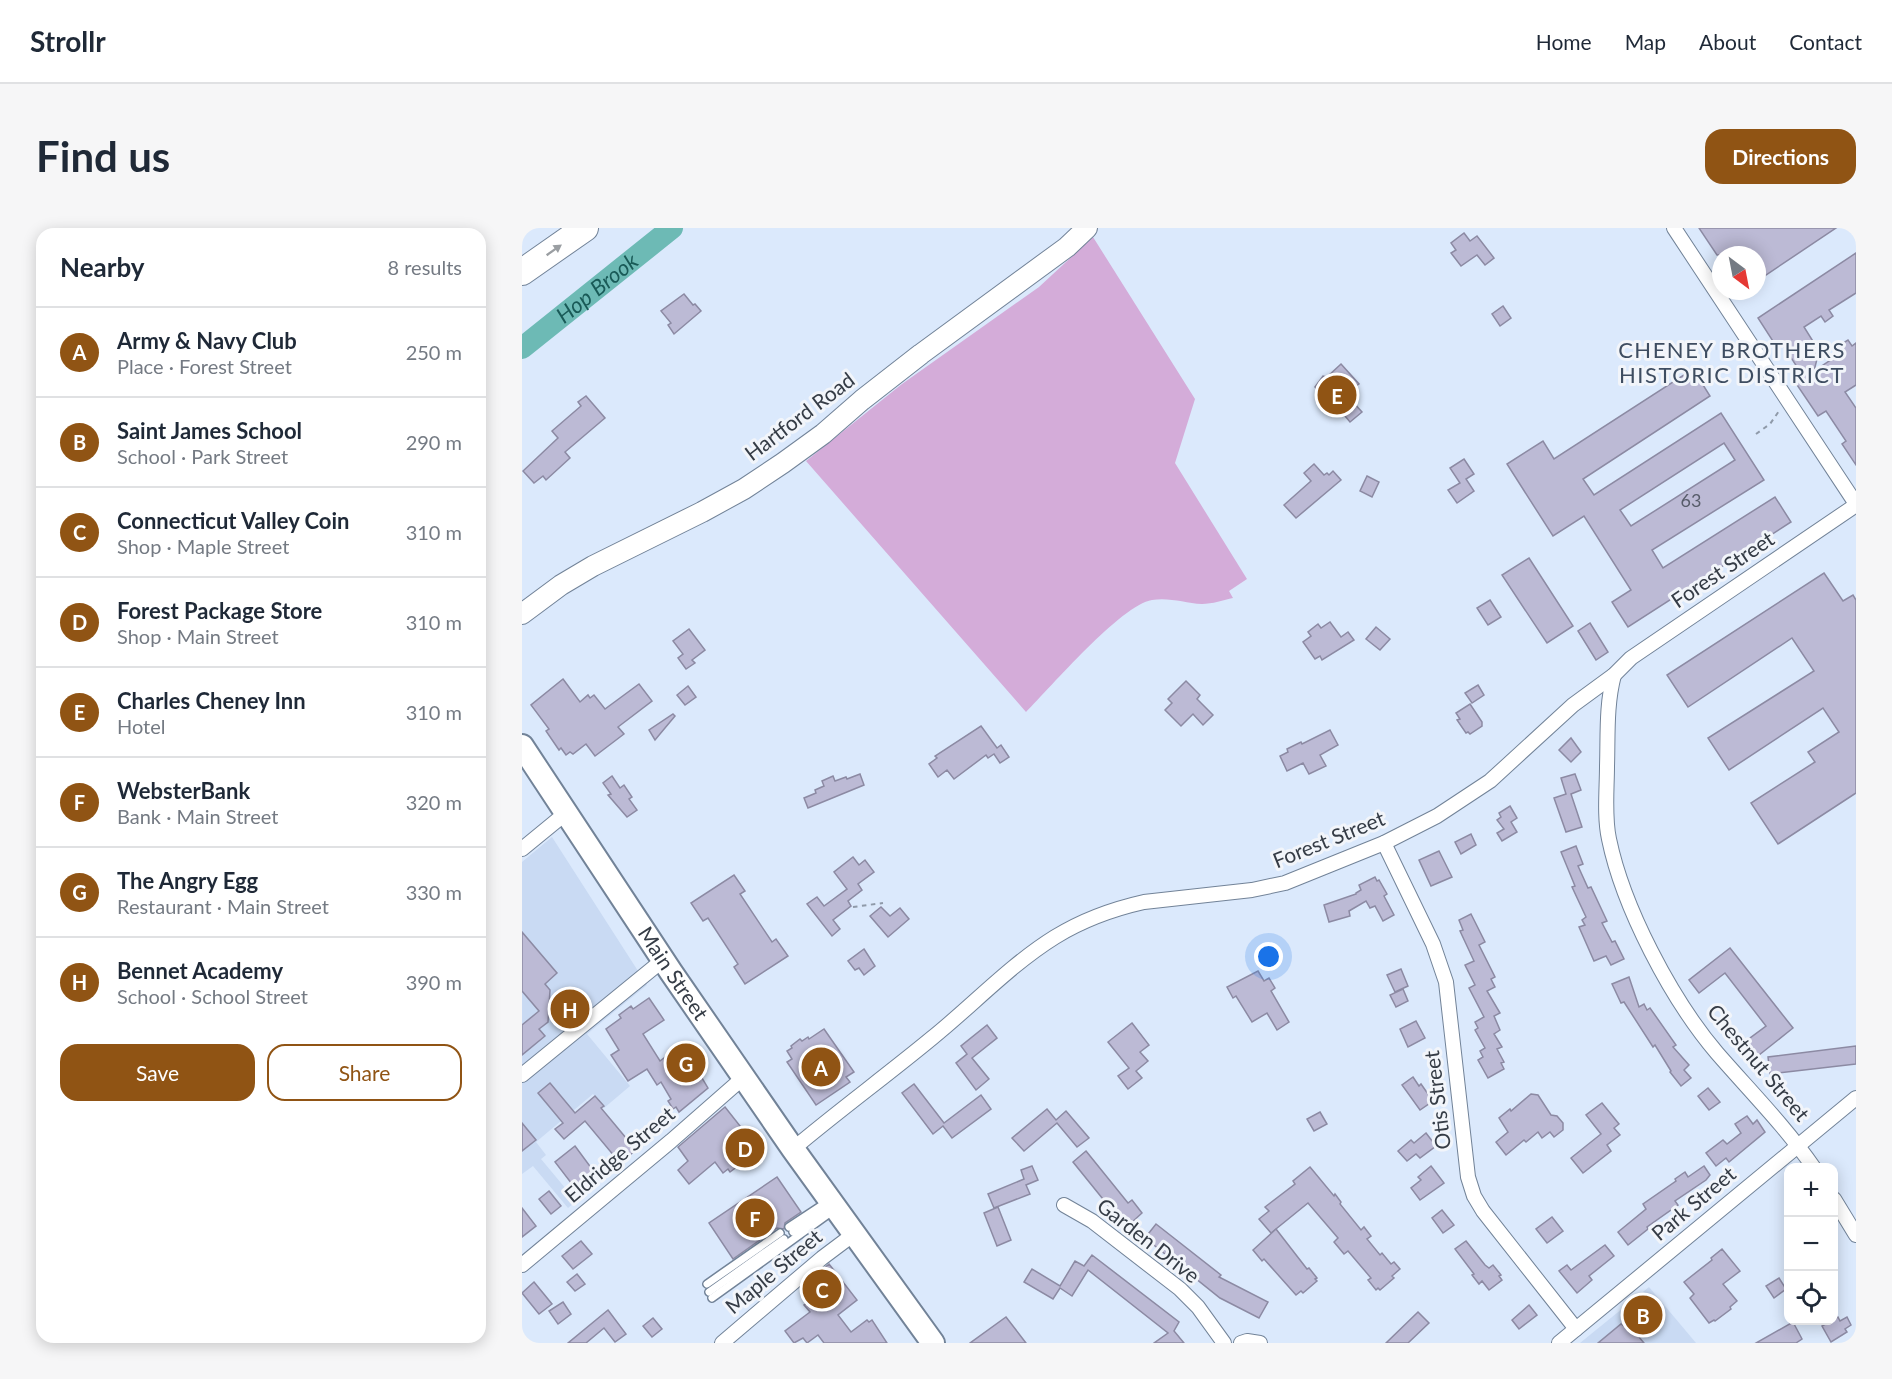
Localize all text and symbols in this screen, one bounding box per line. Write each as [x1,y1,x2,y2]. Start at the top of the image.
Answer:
text: Strollr [30,24,106,58]
text: Home [1536,29,1592,54]
text: Map [1625,29,1666,54]
text: About [1699,29,1756,54]
text: Contact [1789,29,1862,54]
button: Directions [1705,129,1856,184]
text: Find us [36,131,170,181]
one-way arrow [545,244,561,256]
water label: Hop Brook [550,246,643,328]
north arrow [1712,246,1766,300]
text: Nearby [60,251,145,283]
text: 8 results [387,255,462,279]
text: Army & Navy Club [117,327,297,354]
district label: CHENEY BROTHERS HISTORIC DISTRICT [1618,336,1846,388]
text: A [73,340,86,364]
text: 250 m [406,340,462,364]
text: Place · Forest Street [117,354,292,378]
street label: Hartford Road [739,366,859,465]
pin: E [1318,372,1356,418]
text: Saint James School [117,417,302,444]
text: B [73,430,86,454]
text: 290 m [406,430,462,454]
text: School · Park Street [117,444,288,468]
house number: 63 [1681,489,1701,511]
text: Connecticut Valley Coin [117,507,350,534]
text: C [73,520,86,544]
text: 310 m [406,520,462,544]
street label: Forest Street [1666,525,1779,612]
text: Shop · Maple Street [117,534,289,558]
text: Forest Package Store [117,597,322,624]
text: D [72,610,87,634]
text: 310 m [406,610,462,634]
text: Shop · Main Street [117,624,279,648]
text: Charles Cheney Inn [117,687,306,714]
text: E [74,700,85,724]
text: 310 m [406,700,462,724]
text: Hotel [117,714,166,738]
text: WebsterBank [117,777,250,804]
text: F [74,790,85,814]
text: 320 m [406,790,462,814]
text: Bank · Main Street [117,804,278,828]
street label: Forest Street [1269,805,1388,872]
text: The Angry Egg [117,867,258,894]
text: G [72,880,87,904]
text: 330 m [406,880,462,904]
text: Restaurant · Main Street [117,894,329,918]
street label: Main Street [634,922,714,1025]
your location [1254,942,1283,971]
text: Bennet Academy [117,957,283,984]
text: H [72,970,87,994]
text: 390 m [406,970,462,994]
text: School · School Street [117,984,308,1008]
pin: H [550,986,590,1032]
street label: Chestnut Street [1703,998,1816,1126]
pin: G [666,1040,706,1086]
button: Save [60,1044,255,1101]
button: Share [267,1044,462,1101]
pin: A [802,1044,840,1090]
street label: Otis Street [1418,1049,1455,1151]
street label: Eldridge Street [559,1100,679,1207]
pin: D [726,1126,764,1170]
street label: Park Street [1646,1160,1740,1245]
map controls [1784,1163,1838,1325]
button: + [1784,1163,1838,1217]
street label: Garden Drive [1093,1192,1205,1288]
pin: F [736,1196,774,1240]
button: − [1784,1217,1838,1271]
street label: Maple Street [720,1223,827,1318]
pin: C [802,1266,842,1312]
button: locate [1784,1271,1838,1325]
pin: B [1624,1292,1662,1338]

